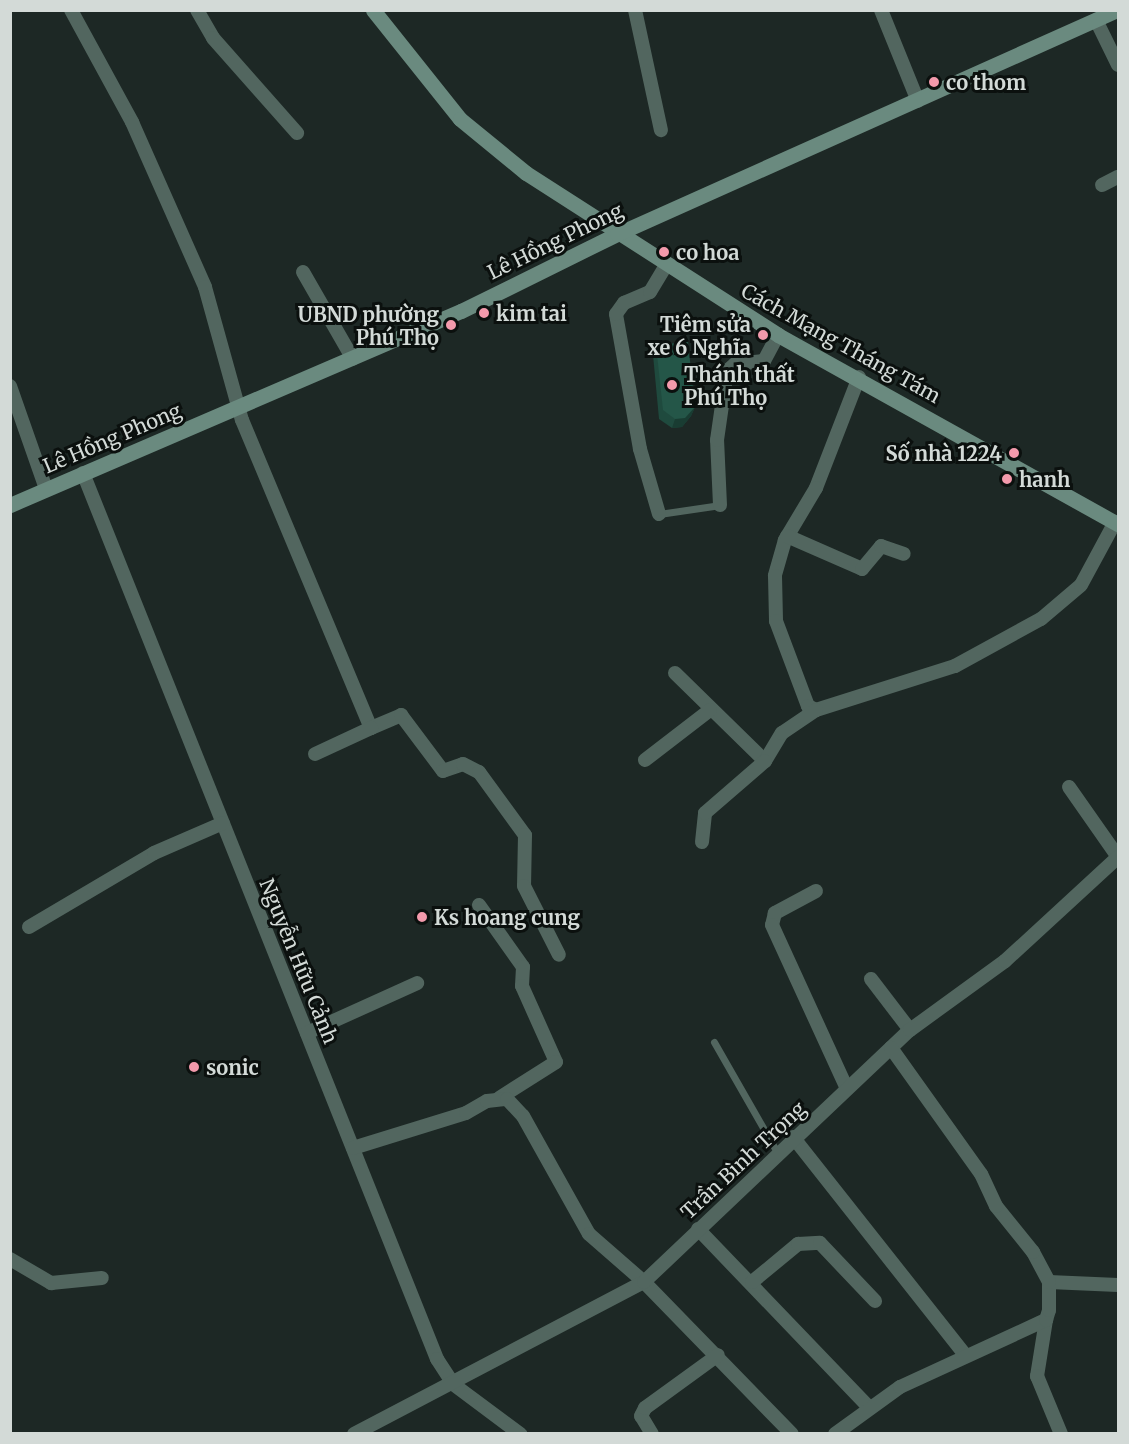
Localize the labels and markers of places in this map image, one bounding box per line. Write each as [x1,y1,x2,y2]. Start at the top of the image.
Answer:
place label: co thom [946,70,1026,94]
marker: co thom [927,75,941,89]
place label: co hoa [676,240,739,264]
marker: co hoa [657,245,671,259]
place label: kim tai [496,301,567,325]
place label: UBND phường Phú Thọ [298,302,439,349]
marker: kim tai [477,306,491,320]
place label: Tiêm sửa xe 6 Nghĩa [647,312,751,359]
marker: UBND phường Phú Thọ [444,318,458,332]
marker: Tiêm sửa xe 6 Nghĩa [756,328,770,342]
place label: Thánh thất Phú Thọ [684,362,795,409]
marker: Thánh thất Phú Thọ [665,378,679,392]
place label: Số nhà 1224 [885,441,1002,465]
marker: Số nhà 1224 [1007,446,1021,460]
place label: hanh [1019,467,1070,491]
marker: hanh [1000,472,1014,486]
place label: Ks hoang cung [434,905,580,929]
marker: Ks hoang cung [415,910,429,924]
place label: sonic [206,1055,259,1079]
marker: sonic [187,1060,201,1074]

